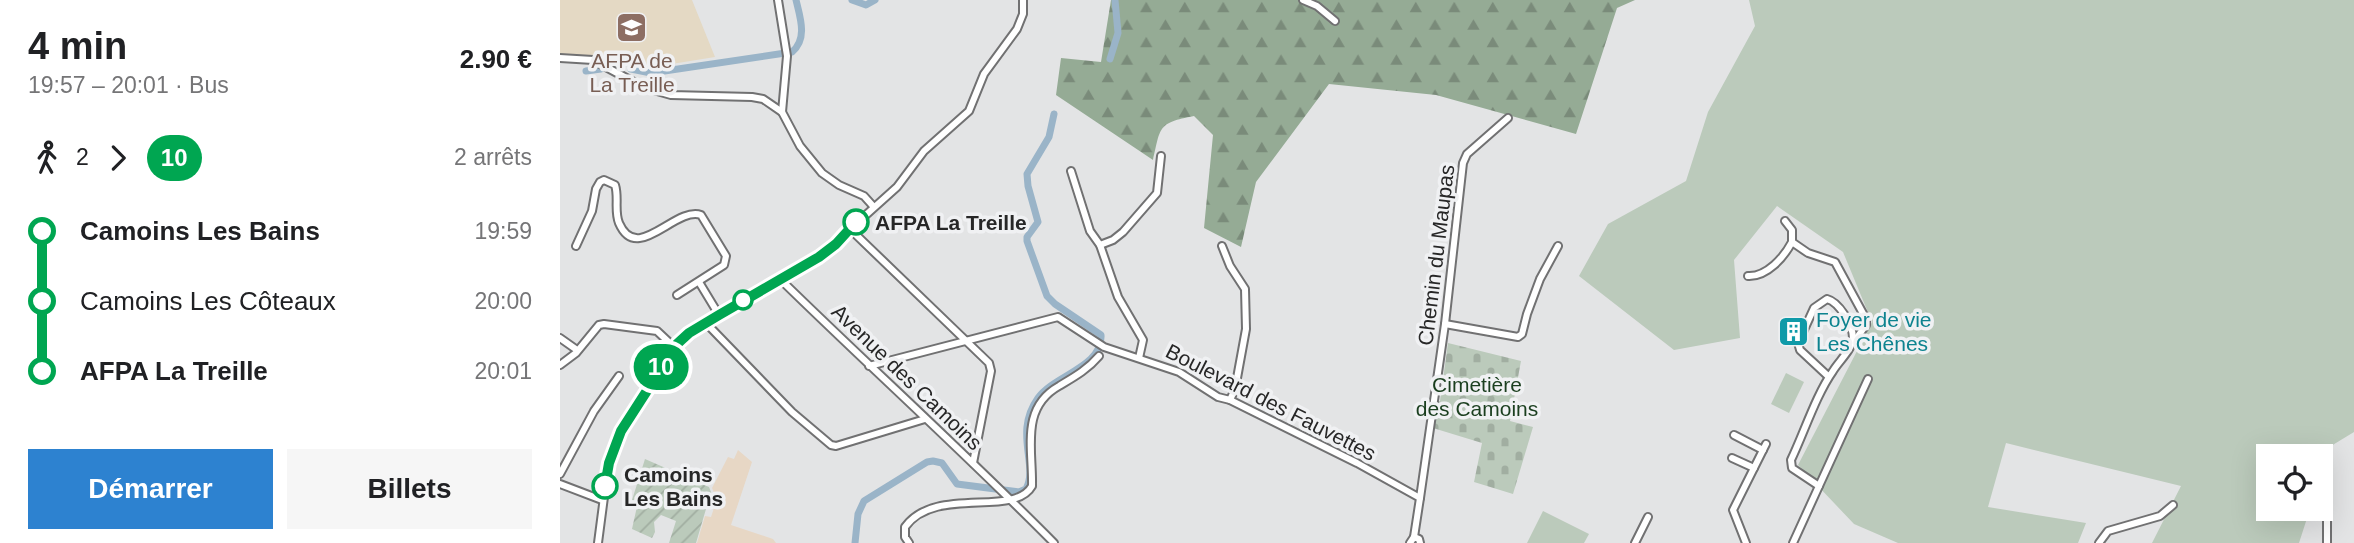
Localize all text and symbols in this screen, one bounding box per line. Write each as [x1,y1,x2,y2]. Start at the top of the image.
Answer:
school or university icon: AFPA de La Treille [615,11,649,45]
text: 4 min [28,25,127,67]
text: 2.90 € [460,44,532,74]
place label: AFPA de La Treille [589,49,675,96]
text: 19:57 – 20:01 · Bus [28,72,229,98]
icon: walk [28,139,66,177]
icon: forward [99,139,137,177]
text: 2 [76,144,89,170]
text: 10 [161,144,188,171]
text: 2 arrêts [454,144,532,170]
street label: Chemin du Maupas [1413,163,1459,347]
marker: AFPA La Treille [843,209,869,235]
place label: AFPA La Treille [875,211,1027,234]
text: Camoins Les Bains [80,216,320,246]
text: 19:59 [474,218,532,244]
text: Camoins Les Côteaux [80,286,336,316]
text: 20:00 [474,288,532,314]
unlabelled marker [733,290,753,310]
street label: Avenue des Camoins [827,300,987,454]
place label: Foyer de vie Les Chênes [1816,308,1932,355]
building icon: Foyer de vie Les Chênes [1776,314,1810,348]
street label: Boulevard des Fauvettes [1162,339,1380,465]
line badge: 10 [630,344,692,390]
text: 10 [648,353,674,380]
text: AFPA La Treille [80,356,268,386]
text: 20:01 [474,358,532,384]
park label: Cimetière des Camoins [1416,373,1538,420]
map controls [2256,444,2333,521]
button: locate [2256,444,2333,521]
button: Démarrer [28,449,273,529]
button: Billets [287,449,532,529]
place label: Camoins Les Bains [624,463,723,510]
marker: Camoins Les Bains [592,473,618,499]

